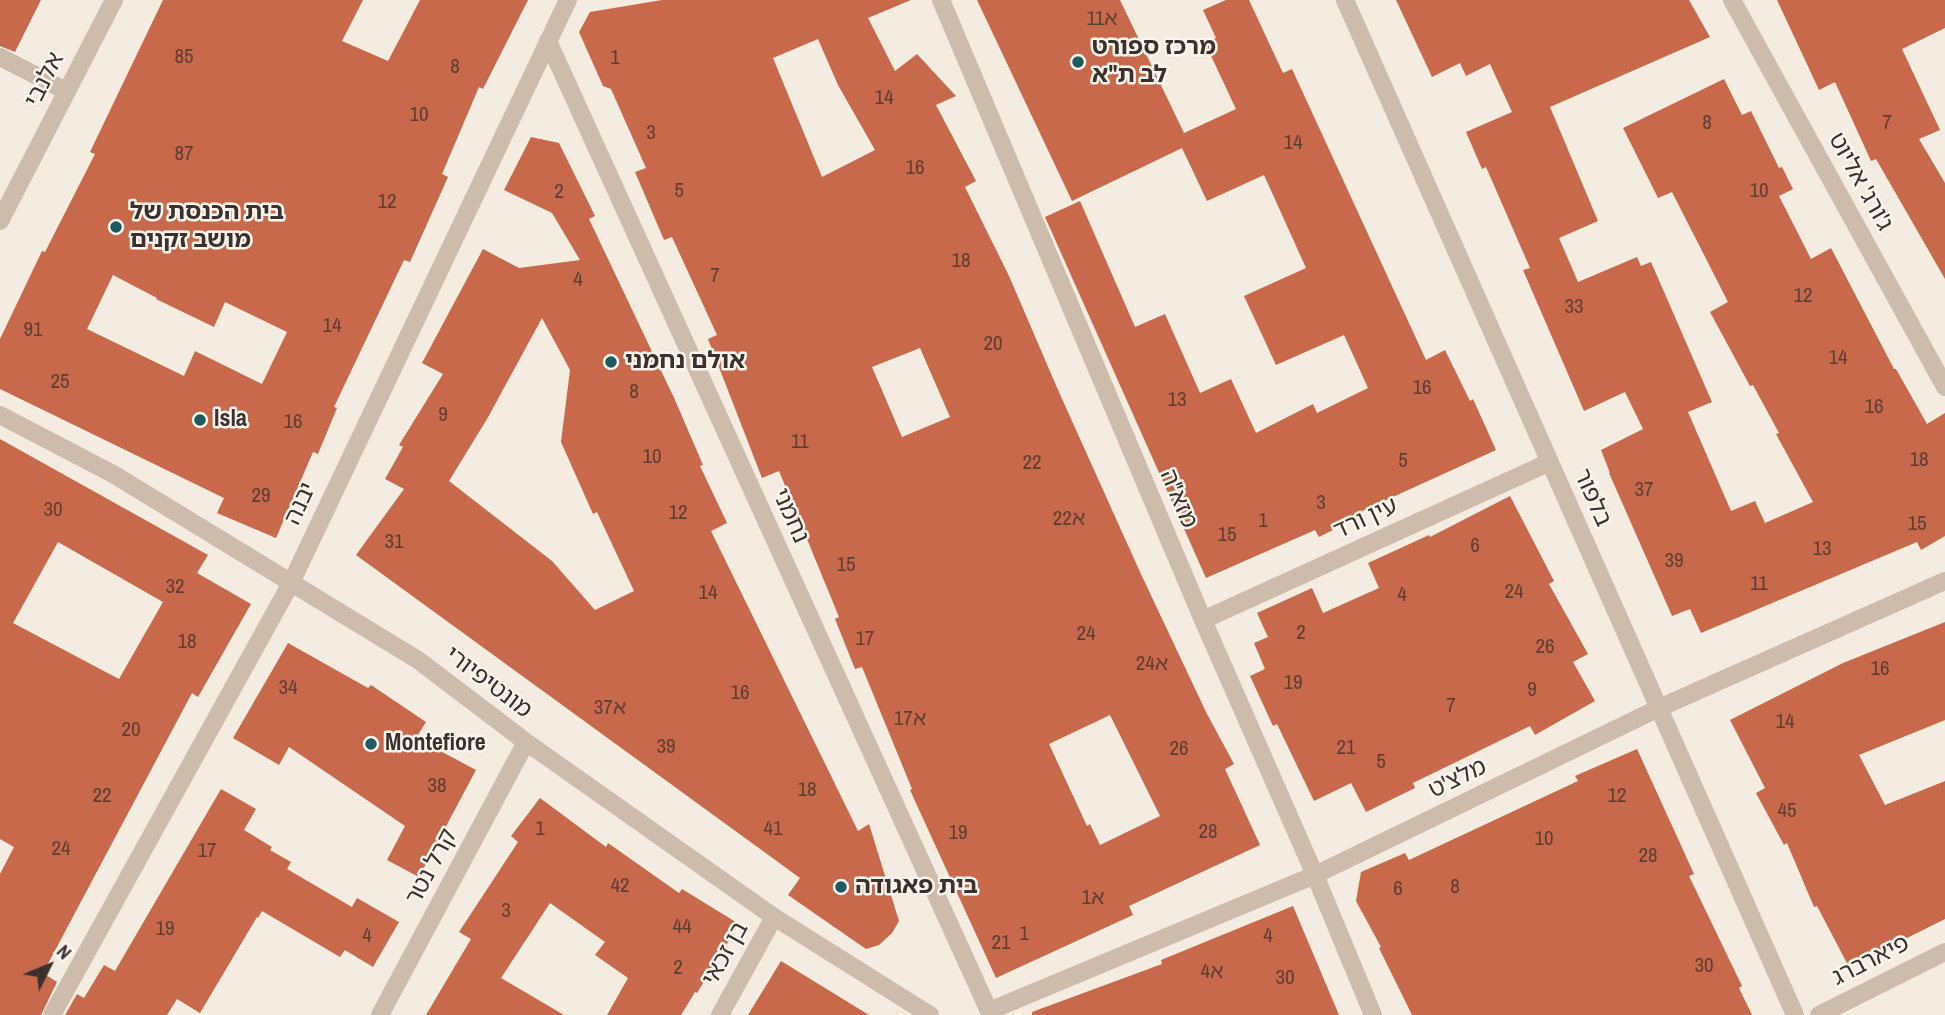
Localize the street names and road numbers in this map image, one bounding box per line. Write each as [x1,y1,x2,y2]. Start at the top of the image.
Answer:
street label: אלנבי [19,48,71,112]
street label: ג'ורג' אליוט [1821,128,1899,236]
street label: מזא"ה [1153,465,1203,533]
street label: בלפור [1567,465,1617,531]
street label: יבנה [279,478,323,530]
street label: נחמני [765,484,815,548]
street label: עין ורד [1329,492,1403,546]
street label: מונטיפיורי [439,641,537,725]
street label: מלצ'ט [1424,753,1492,805]
street label: קרל נטר [400,824,464,910]
street label: בן זכאי [697,917,755,991]
street label: פיארברג [1828,929,1914,993]

